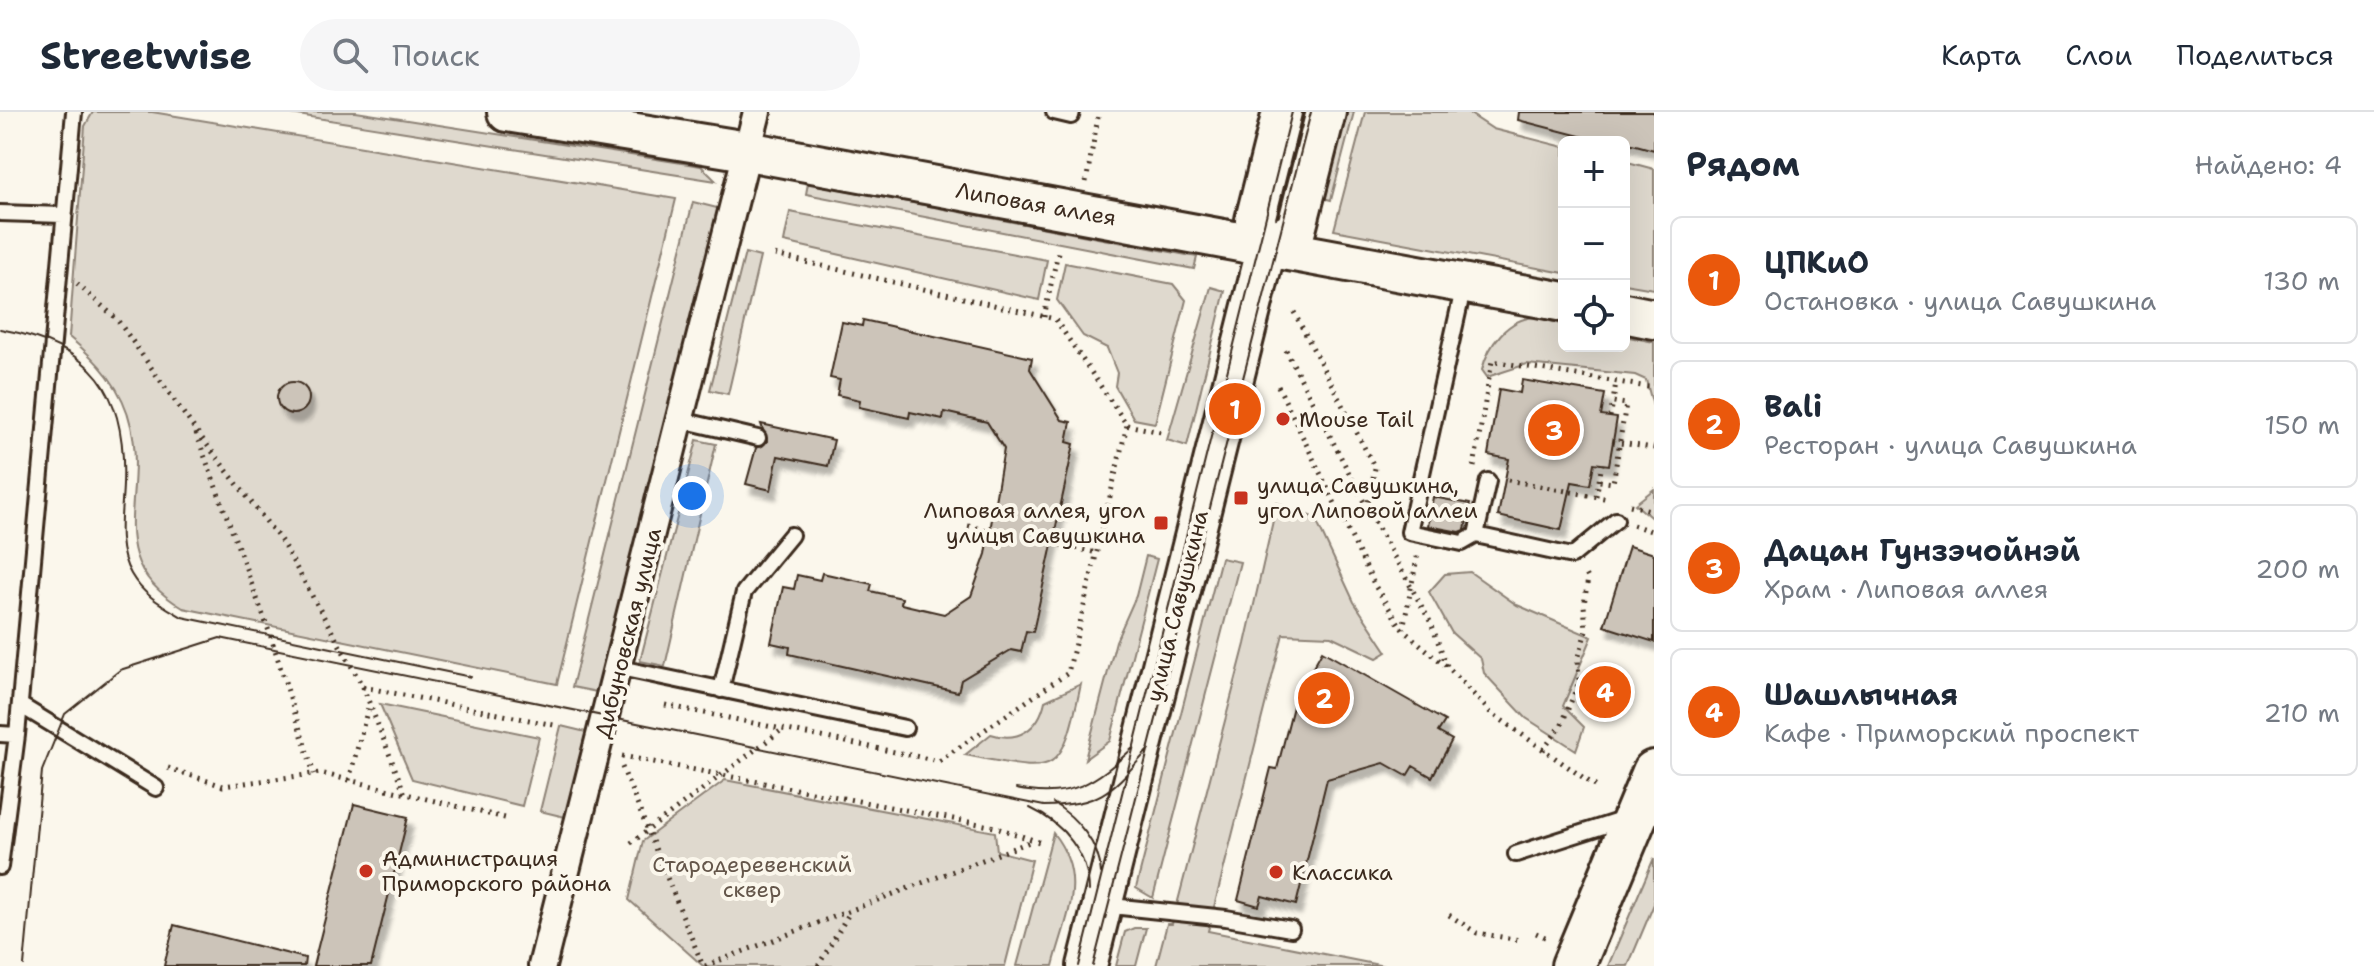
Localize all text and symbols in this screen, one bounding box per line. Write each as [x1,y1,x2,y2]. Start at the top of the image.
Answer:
search box [300,19,860,91]
text: Streetwise [40,30,252,81]
icon: search [328,33,372,77]
text: Поиск [392,35,480,76]
text: Карта [1941,36,2021,74]
text: Слои [2065,36,2132,74]
text: Поделиться [2176,36,2334,74]
map controls [1558,136,1630,352]
button: + [1558,136,1630,208]
text: Рядом [1686,141,1800,187]
text: Найдено: 4 [2195,147,2342,182]
street label: Липовая аллея [953,176,1119,232]
button: − [1558,208,1630,280]
text: ЦПКиО [1764,242,1869,283]
text: 1 [1708,263,1720,298]
text: 130 m [2263,263,2340,298]
button: locate [1558,280,1630,352]
text: Остановка · улица Савушкина [1764,283,2156,318]
pin: 1 [1209,379,1261,439]
text: Bali [1764,386,1822,427]
pin: 3 [1528,400,1580,460]
place label: Mouse Tail [1299,405,1414,434]
text: 2 [1705,407,1723,442]
text: 150 m [2264,407,2340,442]
marker: Mouse Tail [1274,410,1292,428]
text: Ресторан · улица Савушкина [1764,427,2137,462]
place label: улица Савушкина, угол Липовой аллеи [1257,471,1478,525]
your location [672,476,712,516]
marker: улица Савушкина, угол Липовой аллеи [1232,489,1250,507]
place label: Липовая аллея, угол улицы Савушкина [923,496,1145,550]
street label: улица Савушкина [1139,507,1215,705]
marker: Липовая аллея, угол улицы Савушкина [1152,514,1170,532]
street label: Дибуновская улица [588,524,668,741]
text: Дацан Гунзэчойнэй [1764,530,2080,571]
text: 3 [1705,551,1723,586]
text: 200 m [2255,551,2340,586]
text: Храм · Липовая аллея [1764,571,2048,606]
pin: 4 [1579,662,1631,722]
pin: 2 [1298,668,1350,728]
text: Шашлычная [1764,674,1958,715]
text: 4 [1705,695,1723,730]
text: 210 m [2263,695,2340,730]
text: Кафе · Приморский проспект [1764,715,2139,750]
place label: Администрация Приморского района [382,844,611,898]
park label: Стародеревенский сквер [652,850,852,904]
place label: Классика [1292,858,1393,887]
marker: Администрация Приморского района [357,862,375,880]
marker: Классика [1267,863,1285,881]

